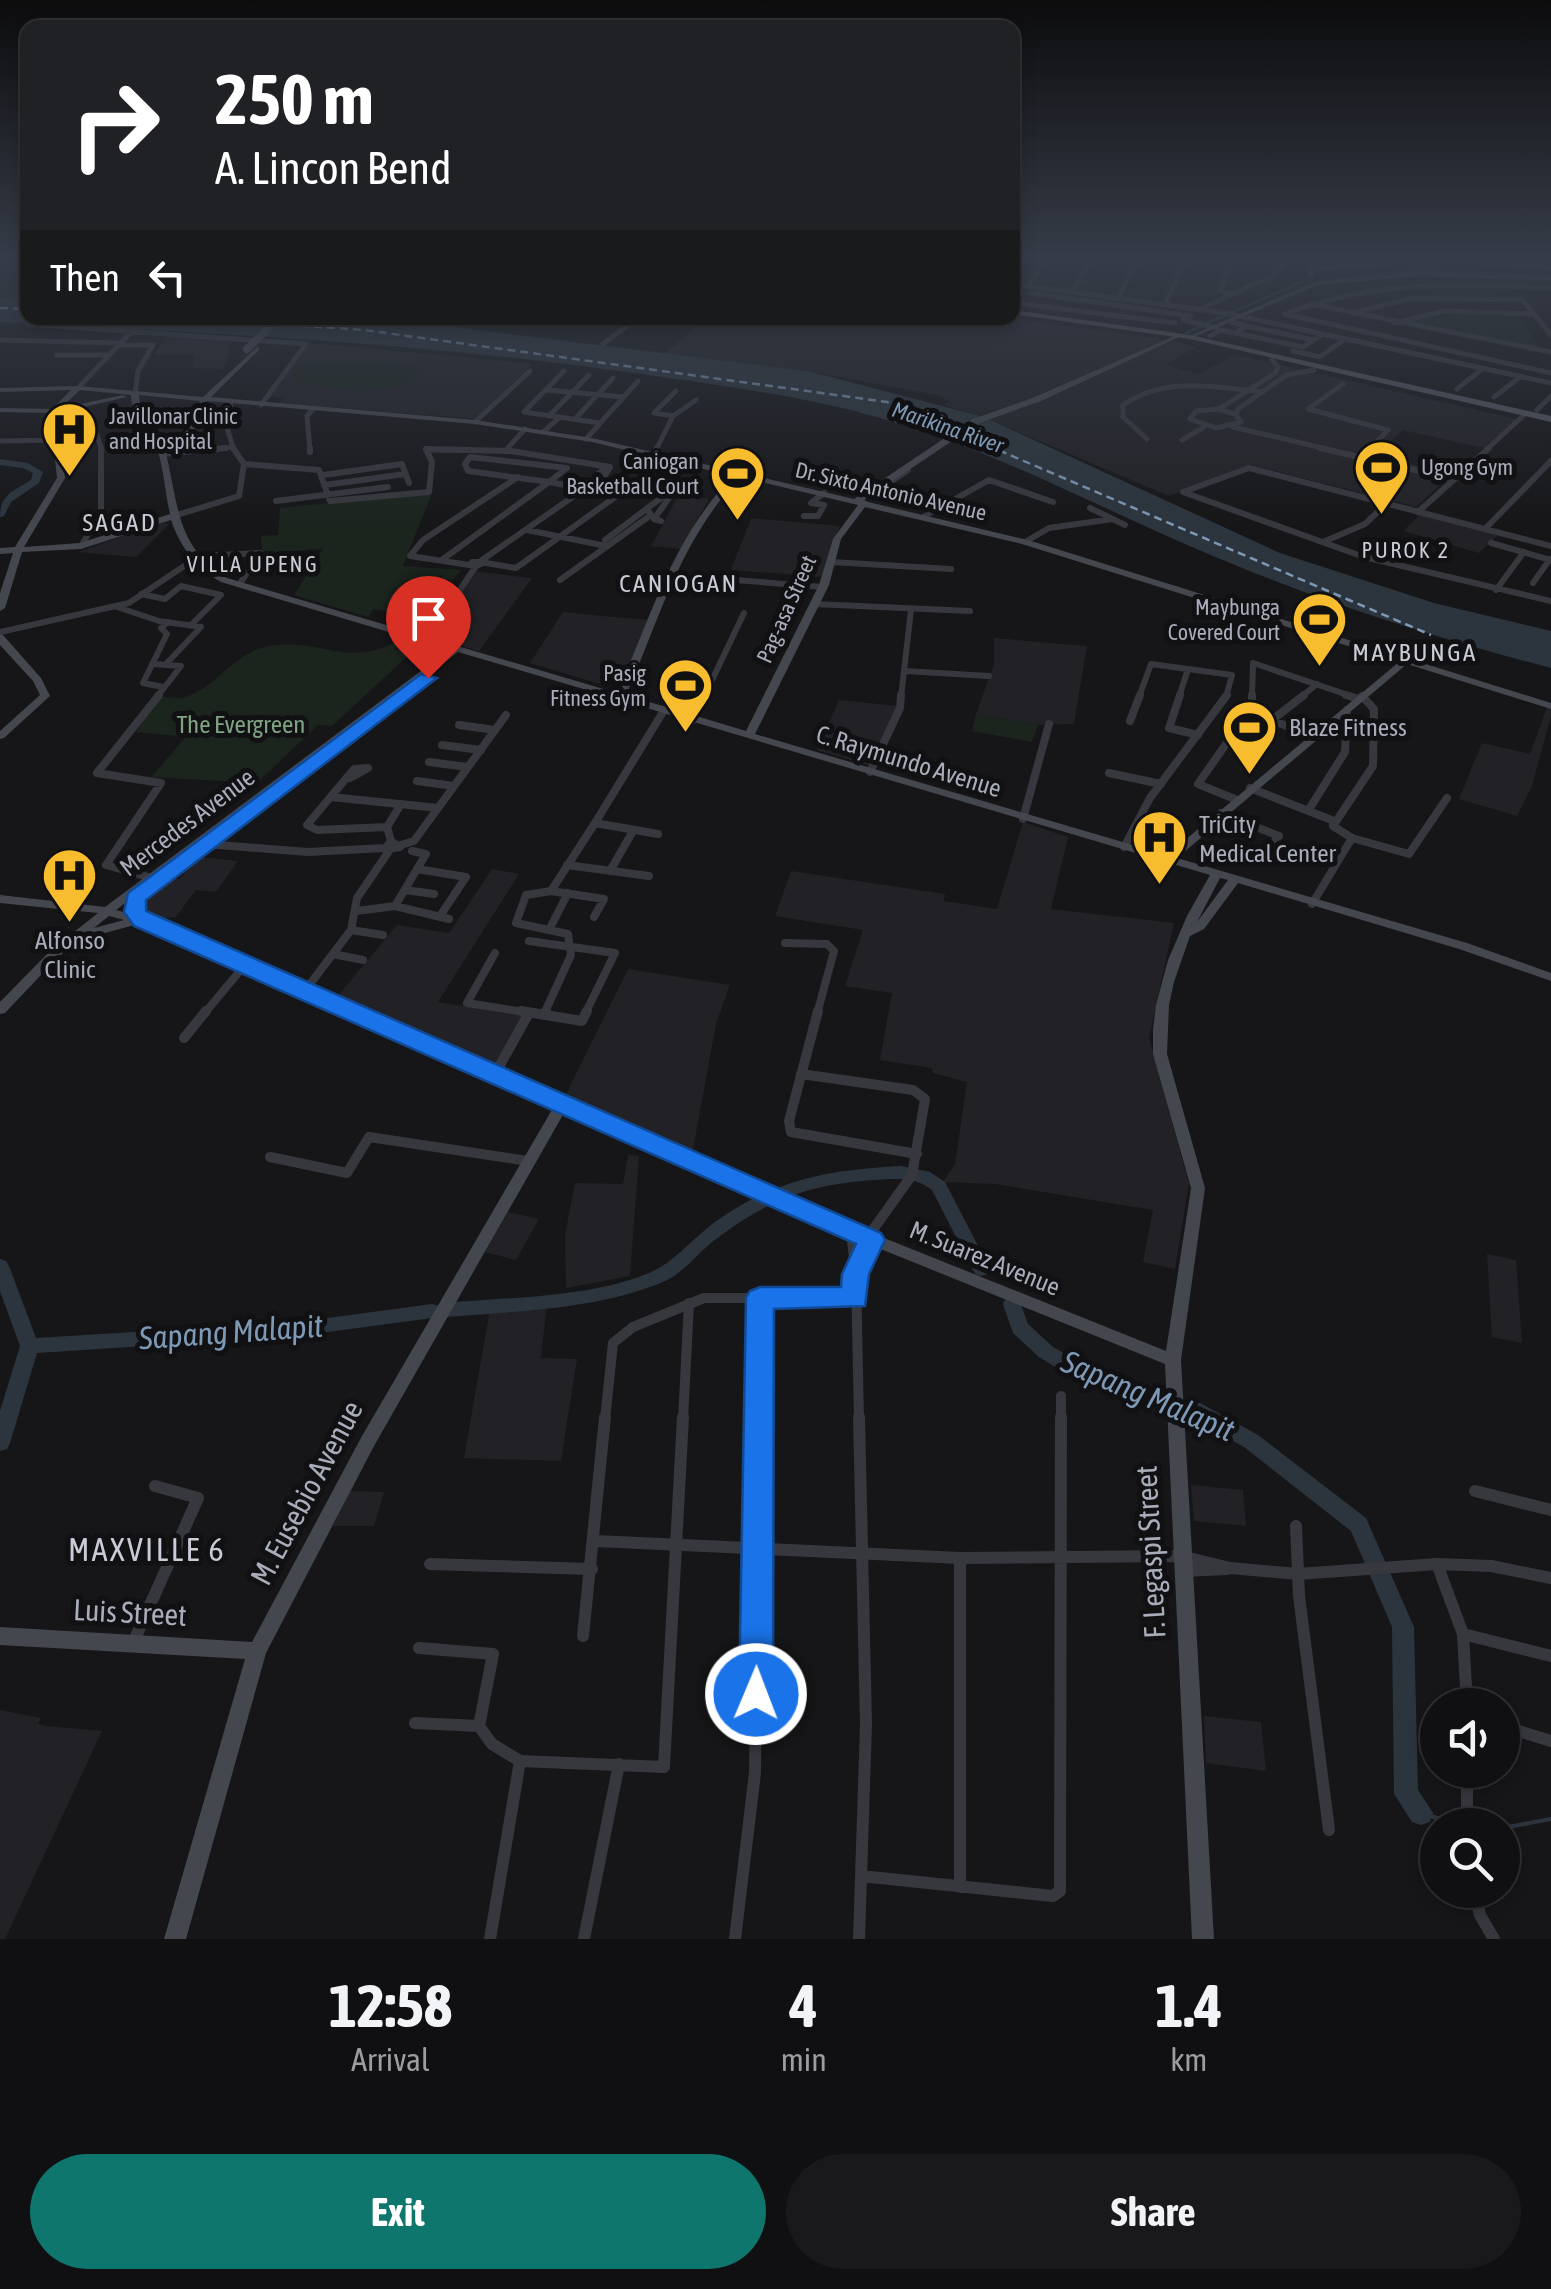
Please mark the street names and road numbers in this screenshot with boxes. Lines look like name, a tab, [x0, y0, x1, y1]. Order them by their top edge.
street label: Dr. Sixto Antonio Avenue	[793, 456, 989, 526]
street label: Pag-asa Street	[751, 551, 821, 667]
street label: C. Raymundo Avenue	[813, 720, 1005, 802]
street label: Mercedes Avenue	[114, 762, 260, 882]
street label: M. Suarez Avenue	[906, 1215, 1064, 1301]
street label: M. Eusebio Avenue	[243, 1395, 369, 1590]
street label: F. Legaspi Street	[1128, 1465, 1172, 1639]
street label: Luis Street	[72, 1592, 188, 1632]

